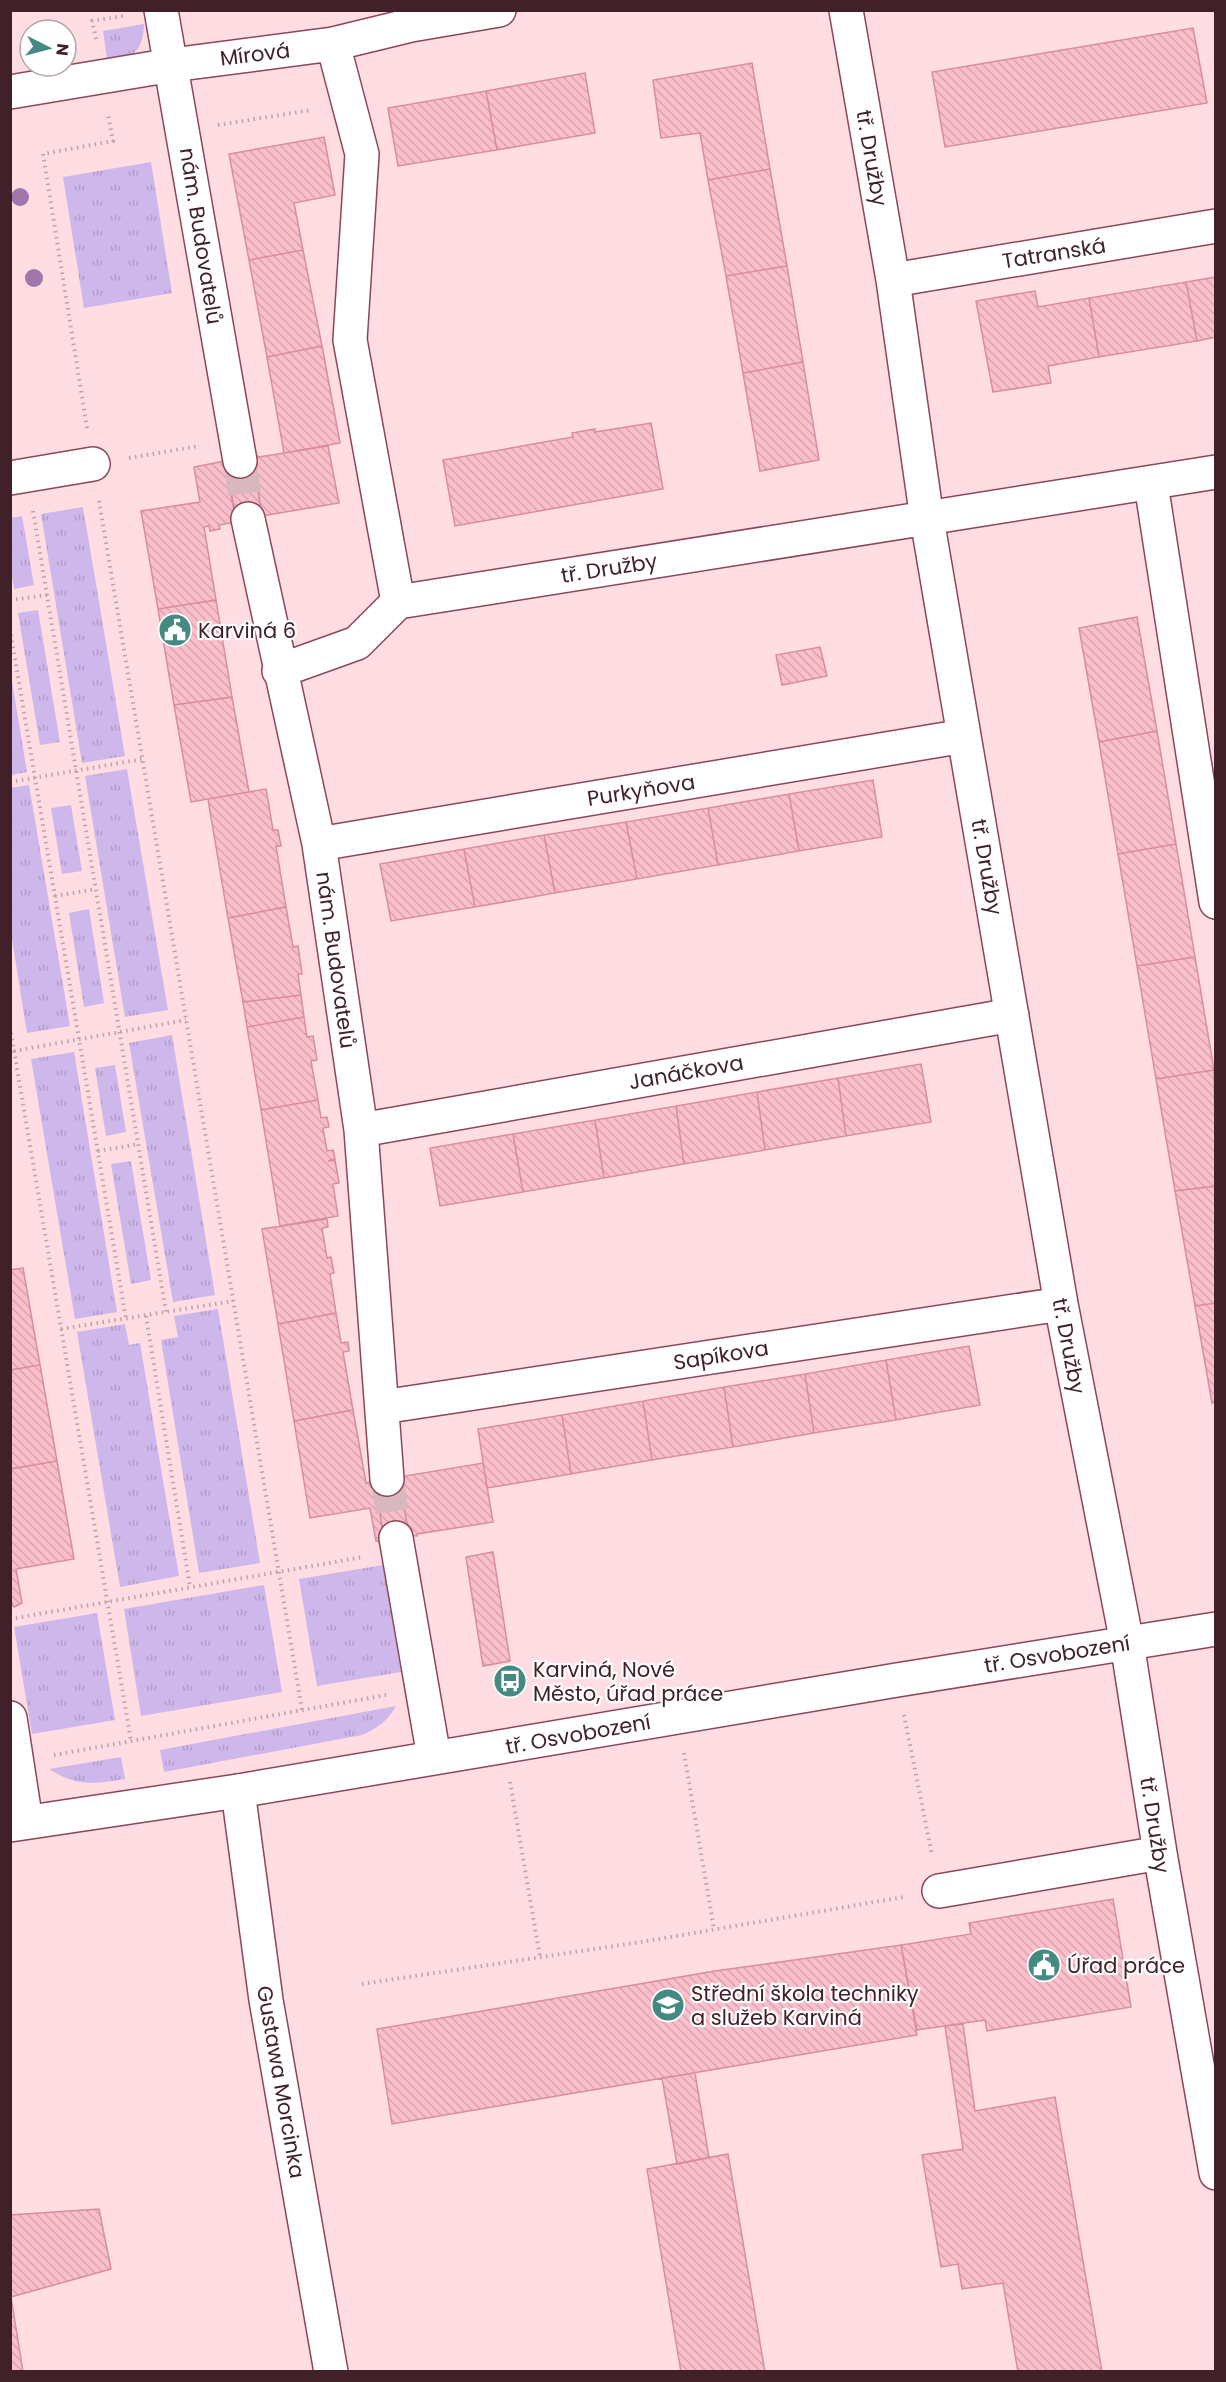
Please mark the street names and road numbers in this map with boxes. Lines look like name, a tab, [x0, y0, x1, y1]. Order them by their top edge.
street label: Mírová	[218, 35, 292, 73]
street label: tř. Družby	[849, 108, 895, 209]
street label: nám. Budovatelů	[173, 146, 229, 326]
street label: Tatranská	[1000, 230, 1108, 276]
street label: tř. Družby	[559, 546, 659, 590]
street label: Purkyňova	[585, 767, 697, 813]
street label: tř. Družby	[964, 817, 1010, 918]
street label: nám. Budovatelů	[309, 870, 363, 1050]
street label: Janáčkova	[626, 1048, 746, 1096]
street label: tř. Družby	[1045, 1296, 1093, 1397]
street label: Sapíkova	[671, 1333, 771, 1377]
street label: tř. Osvobození	[982, 1628, 1132, 1680]
street label: tř. Osvobození	[503, 1707, 653, 1761]
street label: tř. Družby	[1133, 1775, 1177, 1875]
street label: Gustawa Morcinka	[250, 1983, 312, 2181]

